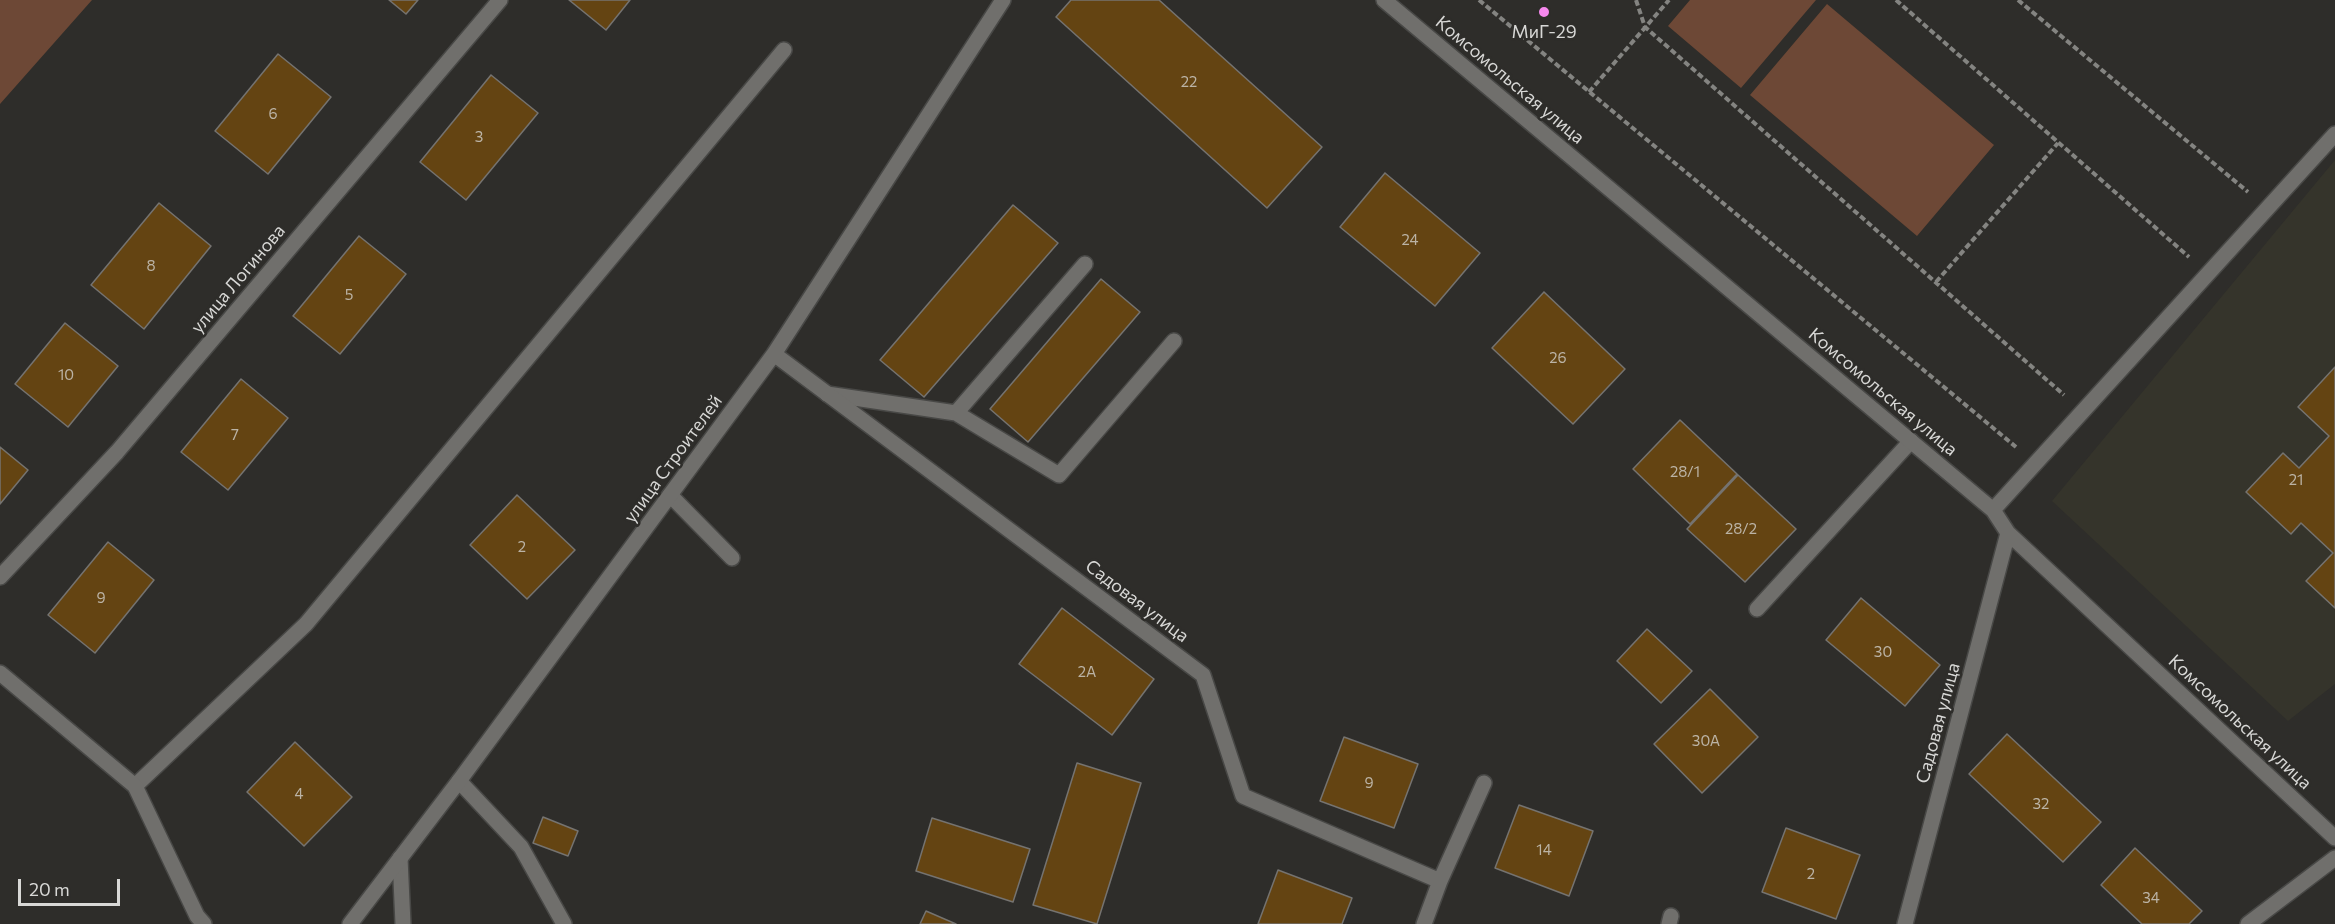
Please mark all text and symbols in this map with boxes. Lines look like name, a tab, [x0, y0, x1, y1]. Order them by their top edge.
marker: МиГ-29	[1537, 5, 1551, 19]
street label: Комсомольская улица	[1431, 11, 1589, 149]
place label: МиГ-29	[1511, 21, 1577, 43]
house number: 22	[1181, 73, 1197, 91]
house number: 6	[268, 105, 278, 123]
house number: 3	[475, 128, 483, 146]
street label: улица Логинова	[186, 220, 290, 338]
house number: 24	[1401, 231, 1419, 249]
house number: 8	[146, 257, 156, 275]
house number: 5	[345, 286, 353, 304]
street label: Комсомольская улица	[1804, 323, 1962, 461]
house number: 26	[1549, 349, 1567, 367]
house number: 10	[58, 366, 74, 384]
street label: улица Строителей	[619, 391, 727, 527]
house number: 7	[231, 426, 239, 444]
house number: 28/1	[1670, 463, 1700, 481]
house number: 21	[2289, 471, 2303, 489]
house number: 28/2	[1725, 520, 1757, 538]
house number: 2	[518, 538, 526, 556]
street label: Садовая улица	[1081, 555, 1193, 647]
house number: 9	[96, 589, 106, 607]
house number: 30	[1874, 643, 1892, 661]
street label: Комсомольская улица	[2164, 650, 2316, 794]
street label: Садовая улица	[1912, 660, 1964, 786]
house number: 2А	[1078, 663, 1096, 681]
house number: 30А	[1692, 732, 1720, 750]
house number: 9	[1364, 774, 1374, 792]
house number: 4	[295, 785, 303, 803]
house number: 32	[2033, 795, 2049, 813]
house number: 14	[1536, 841, 1552, 859]
house number: 2	[1807, 865, 1815, 883]
scale bar	[21, 867, 123, 905]
text: 20 m	[29, 878, 70, 900]
house number: 34	[2142, 889, 2160, 907]

